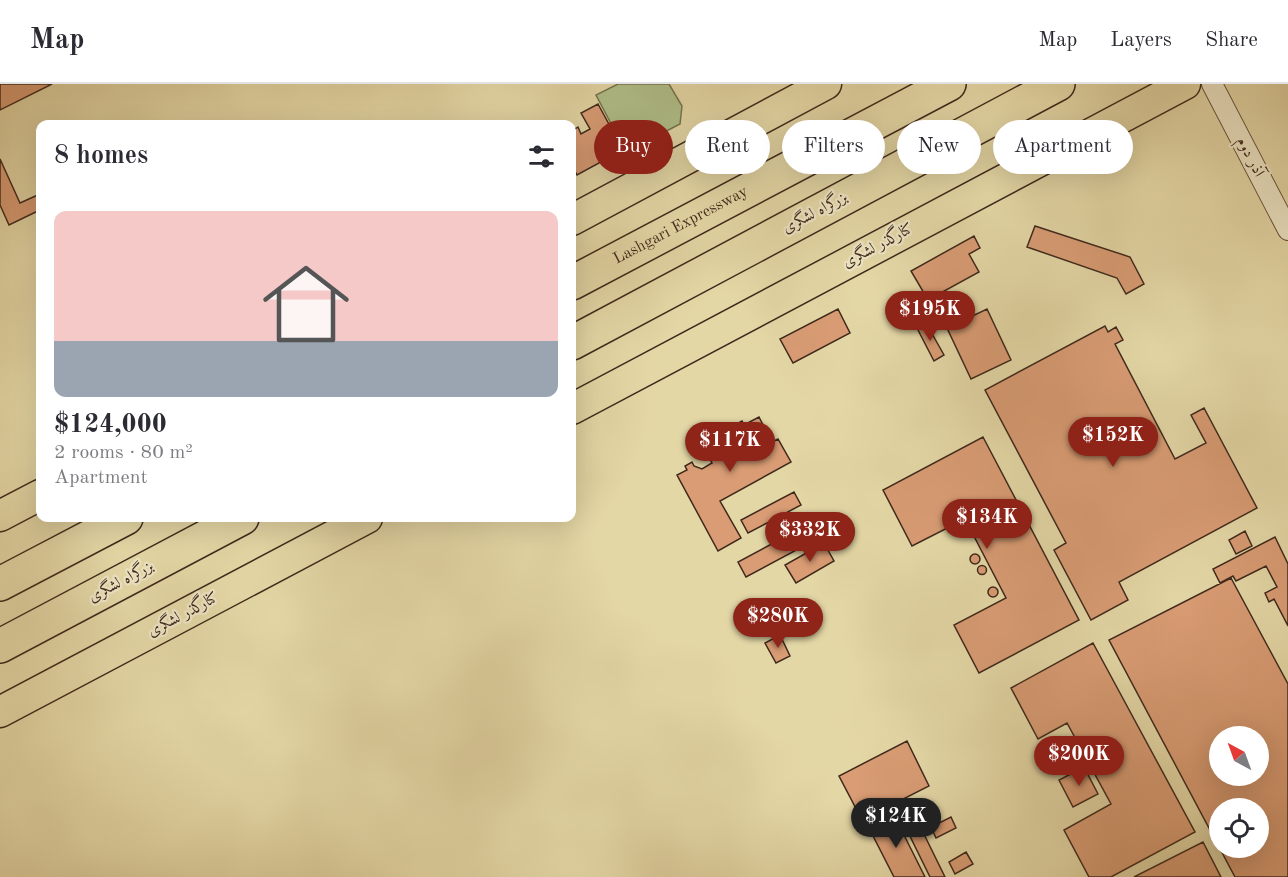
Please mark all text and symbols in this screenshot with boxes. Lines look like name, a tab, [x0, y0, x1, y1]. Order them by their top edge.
text: Map	[30, 27, 84, 55]
text: Map	[1038, 30, 1077, 51]
text: Layers	[1110, 30, 1172, 51]
text: Share	[1205, 30, 1258, 51]
chip: Buy	[594, 120, 673, 174]
chip: Rent	[685, 120, 770, 174]
chip: Filters	[782, 120, 885, 174]
chip: New	[897, 120, 981, 174]
chip: Apartment	[993, 120, 1133, 174]
street label: آذر دوم	[1229, 133, 1270, 183]
icon: filters	[525, 140, 558, 173]
text: 8 homes	[54, 143, 148, 169]
street label: Lashgari Expressway	[611, 183, 751, 268]
street label: بزرگراه لشگری	[778, 186, 851, 238]
street label: کنارگذر لشگری	[838, 216, 916, 272]
icon: home	[252, 250, 360, 358]
pin: $195K	[888, 291, 972, 342]
text: $195K	[899, 300, 961, 320]
text: $124,000	[54, 412, 167, 438]
pin: $152K	[1071, 417, 1155, 468]
pin: $117K	[688, 422, 772, 473]
text: $152K	[1082, 426, 1144, 446]
text: $117K	[699, 431, 761, 451]
text: 2 rooms · 80 m²	[54, 443, 193, 463]
text: Apartment	[54, 468, 148, 488]
pin: $134K	[945, 499, 1029, 550]
text: $134K	[956, 508, 1018, 528]
pin: $332K	[768, 512, 852, 563]
text: $332K	[779, 521, 841, 541]
street label: بزرگراه لشگری	[84, 555, 157, 607]
street label: کنارگذر لشگری	[143, 585, 221, 641]
pin: $280K	[736, 598, 820, 649]
text: $280K	[747, 607, 809, 627]
north arrow	[1209, 726, 1269, 786]
map controls	[1209, 726, 1269, 858]
pin: $200K	[1037, 736, 1121, 787]
text: $200K	[1048, 745, 1110, 765]
pin: $124K	[854, 798, 938, 849]
button: locate	[1209, 798, 1269, 858]
text: $124K	[865, 807, 927, 827]

